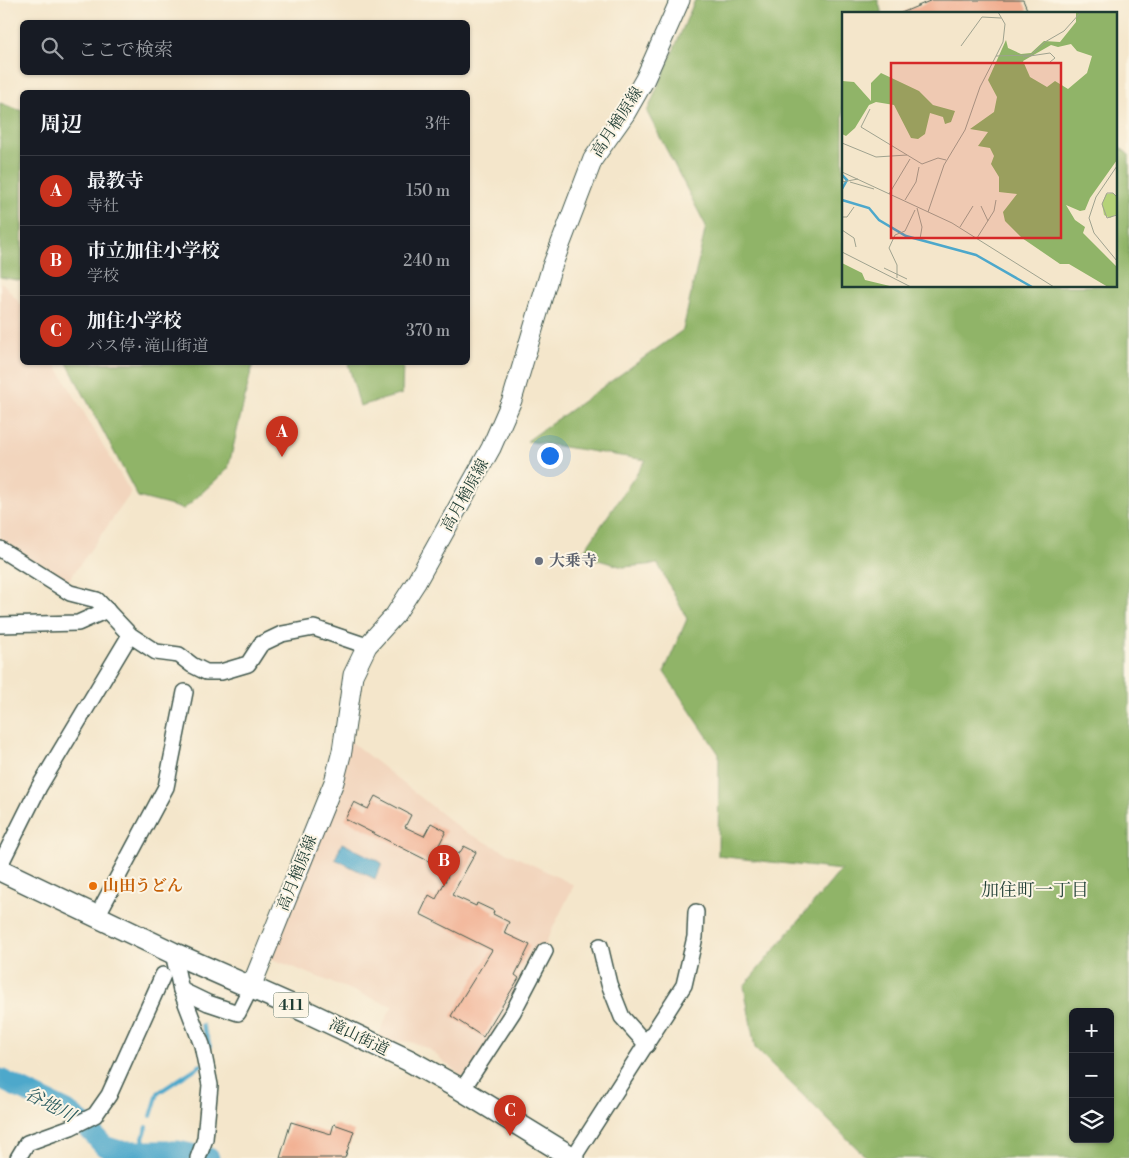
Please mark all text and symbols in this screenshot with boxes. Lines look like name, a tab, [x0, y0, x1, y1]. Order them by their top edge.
inset map	[842, 12, 1116, 288]
search box	[20, 20, 470, 75]
icon: search	[38, 34, 66, 62]
text: ここで検索	[78, 38, 173, 62]
street label: 高月楢原線	[587, 83, 647, 161]
text: 周辺	[40, 112, 82, 138]
text: 3件	[425, 114, 450, 134]
text: 最教寺	[87, 169, 144, 193]
text: A	[50, 181, 62, 201]
text: 150 m	[406, 181, 450, 201]
text: 寺社	[87, 196, 119, 216]
text: 市立加住小学校	[87, 239, 220, 263]
text: B	[50, 251, 62, 271]
text: 240 m	[403, 251, 450, 271]
text: 学校	[87, 266, 119, 286]
text: 加住小学校	[87, 309, 182, 333]
text: C	[50, 321, 62, 341]
text: 370 m	[406, 321, 450, 341]
text: バス停 · 滝山街道	[87, 336, 208, 356]
pin: A	[266, 416, 298, 457]
your location	[537, 443, 563, 469]
street label: 高月楢原線	[437, 455, 493, 535]
place label: 大乗寺	[549, 551, 597, 571]
marker: 大乗寺	[533, 555, 545, 567]
street label: 高月楢原線	[273, 832, 321, 914]
pin: B	[428, 845, 460, 886]
place label: 山田うどん	[103, 876, 183, 896]
district label: 加住町一丁目	[981, 879, 1089, 902]
marker: 山田うどん	[87, 880, 99, 892]
road number: 411	[274, 992, 308, 1018]
map controls	[1069, 1008, 1114, 1143]
button: +	[1069, 1008, 1114, 1053]
street label: 滝山街道	[326, 1014, 392, 1060]
button: −	[1069, 1053, 1114, 1098]
water label: 谷地川	[21, 1082, 81, 1129]
pin: C	[494, 1095, 526, 1136]
button: layers	[1069, 1098, 1114, 1143]

